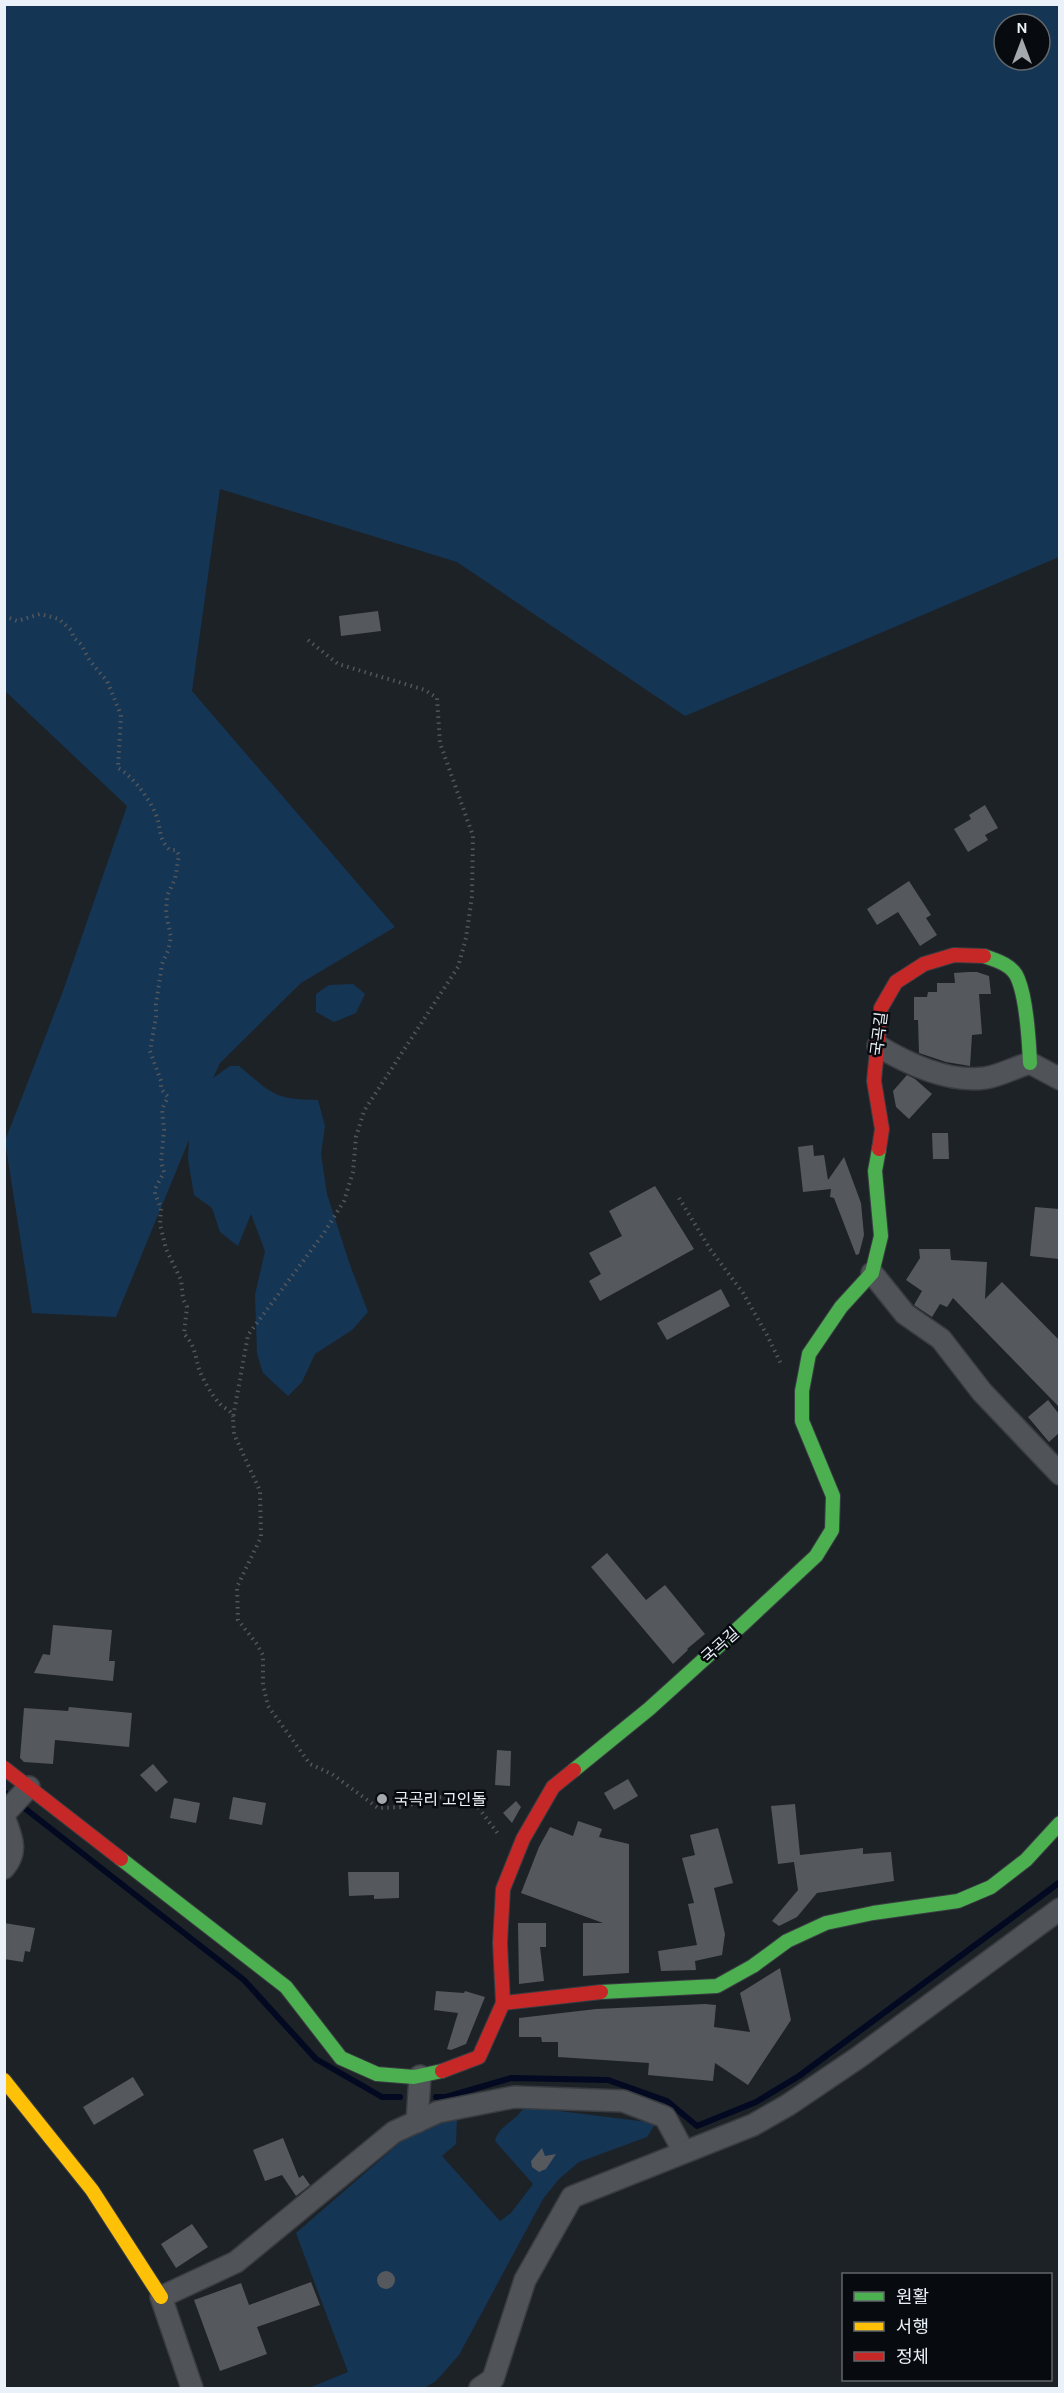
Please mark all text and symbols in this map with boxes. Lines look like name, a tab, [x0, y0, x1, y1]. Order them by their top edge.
north arrow	[992, 12, 1052, 72]
text: N	[1016, 18, 1028, 37]
street label: 국곡길	[867, 1011, 891, 1057]
street label: 국곡길	[697, 1623, 743, 1667]
place label: 국곡리 고인돌	[394, 1790, 486, 1809]
marker: 국곡리 고인돌	[375, 1792, 389, 1806]
legend	[842, 2273, 1052, 2381]
text: 원활	[896, 2286, 929, 2308]
text: 서행	[896, 2316, 929, 2338]
text: 정체	[896, 2346, 929, 2368]

